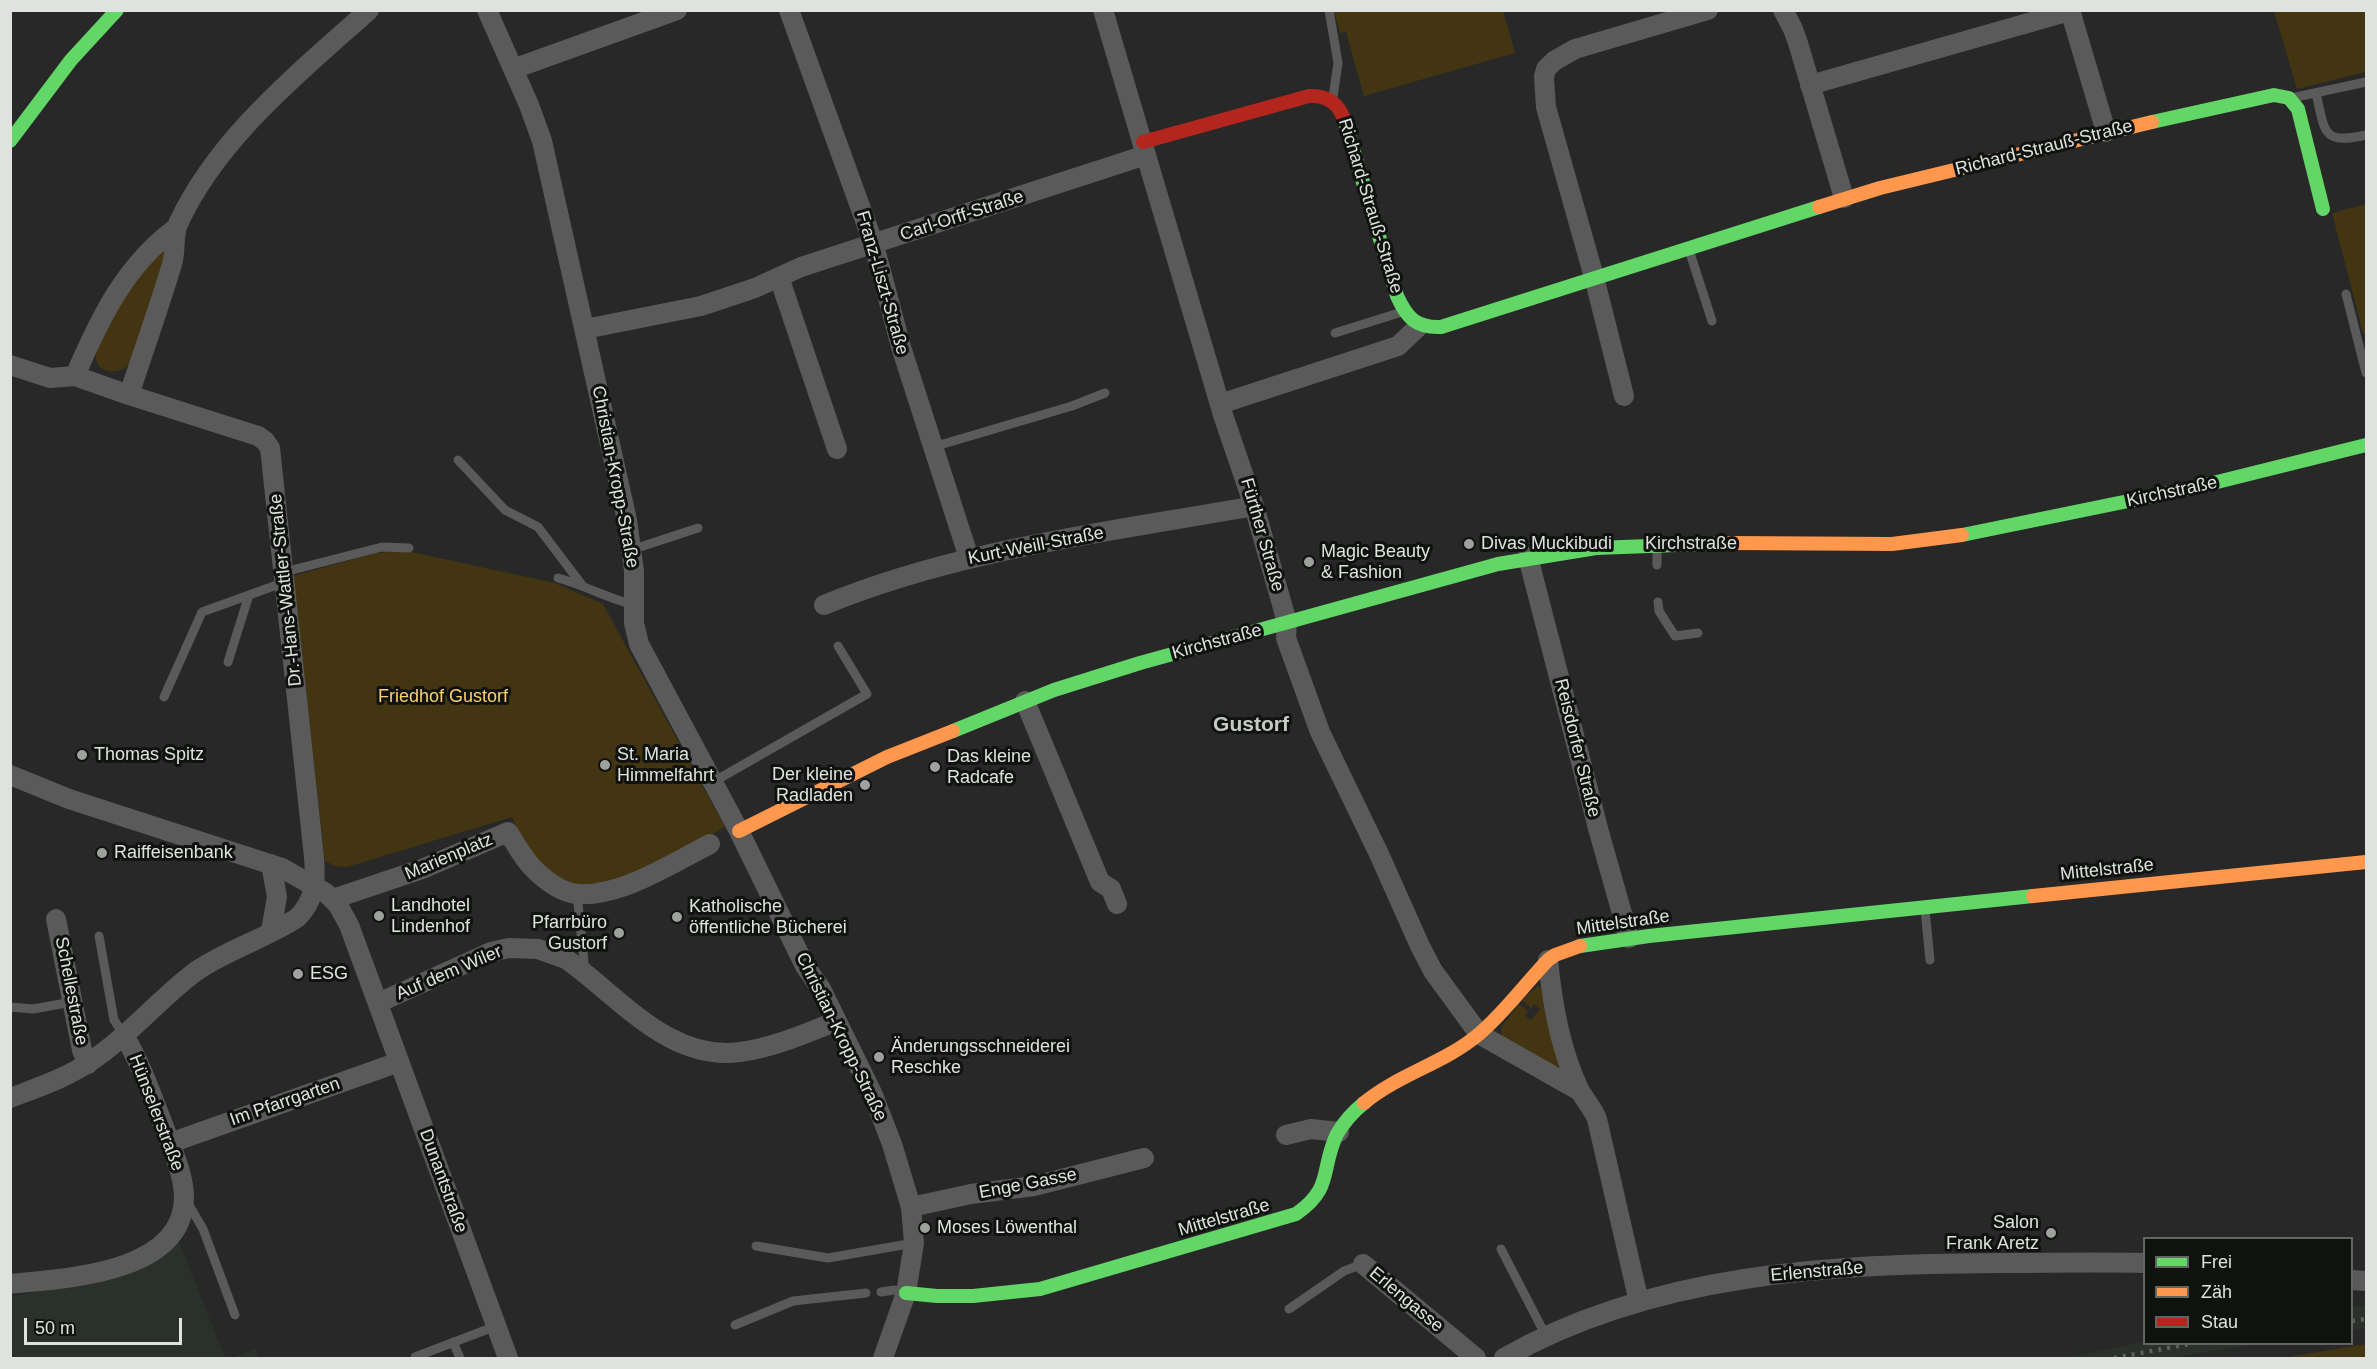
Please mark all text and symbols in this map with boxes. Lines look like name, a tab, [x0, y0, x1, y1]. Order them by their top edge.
street label: Richard-Strauß-Straße	[1333, 116, 1407, 296]
street label: Richard-Strauß-Straße	[1953, 116, 2135, 180]
street label: Carl-Orff-Straße	[897, 186, 1027, 246]
street label: Franz-Liszt-Straße	[851, 208, 913, 358]
street label: Christian-Kropp-Straße	[587, 384, 643, 570]
street label: Kirchstraße	[2125, 472, 2219, 512]
street label: Fürther Straße	[1235, 476, 1289, 594]
street label: Dr.-Hans-Wattler-Straße	[265, 493, 307, 687]
street label: Kurt-Weill-Straße	[966, 522, 1106, 570]
place label: Divas Muckibudi	[1481, 533, 1612, 555]
street label: Kirchstraße	[1645, 533, 1737, 555]
marker: Divas Muckibudi	[1462, 537, 1476, 551]
place label: Magic Beauty & Fashion	[1321, 541, 1430, 584]
marker: Magic Beauty & Fashion	[1302, 555, 1316, 569]
street label: Kirchstraße	[1170, 620, 1264, 664]
street label: Reisdorfer Straße	[1549, 676, 1605, 820]
park label: Friedhof Gustorf	[378, 686, 508, 708]
district label: Gustorf	[1213, 712, 1289, 738]
place label: Thomas Spitz	[94, 744, 204, 766]
place label: St. Maria Himmelfahrt	[617, 744, 714, 786]
place label: Das kleine Radcafe	[947, 746, 1031, 789]
marker: Thomas Spitz	[75, 748, 89, 762]
marker: St. Maria Himmelfahrt	[598, 758, 612, 772]
marker: Das kleine Radcafe	[928, 760, 942, 774]
place label: Der kleine Radladen	[772, 764, 853, 806]
marker: Der kleine Radladen	[858, 778, 872, 792]
street label: Marienplatz	[402, 829, 496, 885]
place label: Raiffeisenbank	[114, 842, 233, 864]
marker: Raiffeisenbank	[95, 846, 109, 860]
street label: Mittelstraße	[2059, 854, 2155, 886]
place label: Landhotel Lindenhof	[391, 895, 470, 938]
place label: Katholische öffentliche Bücherei	[689, 896, 847, 938]
street label: Mittelstraße	[1575, 906, 1671, 940]
marker: Landhotel Lindenhof	[372, 909, 386, 923]
marker: Katholische öffentliche Bücherei	[670, 910, 684, 924]
place label: Pfarrbüro Gustorf	[532, 912, 607, 954]
marker: Pfarrbüro Gustorf	[612, 926, 626, 940]
street label: Schellestraße	[50, 935, 92, 1047]
street label: Auf dem Wiler	[393, 941, 505, 1005]
street label: Christian-Kropp-Straße	[791, 949, 891, 1125]
place label: ESG	[310, 963, 348, 985]
marker: ESG	[291, 967, 305, 981]
place label: Änderungsschneiderei Reschke	[891, 1036, 1070, 1078]
marker: Änderungsschneiderei Reschke	[872, 1050, 886, 1064]
street label: Hünselerstraße	[124, 1052, 188, 1174]
street label: Im Pfarrgarten	[227, 1073, 343, 1131]
street label: Dunantstraße	[414, 1126, 472, 1236]
street label: Enge Gasse	[977, 1164, 1079, 1204]
street label: Mittelstraße	[1176, 1195, 1272, 1241]
place label: Salon Frank Aretz	[1946, 1212, 2039, 1254]
place label: Moses Löwenthal	[937, 1217, 1077, 1239]
marker: Moses Löwenthal	[918, 1221, 932, 1235]
marker: Salon Frank Aretz	[2044, 1226, 2058, 1240]
legend	[2143, 1237, 2353, 1345]
text: Frei	[2201, 1252, 2232, 1272]
street label: Erlenstraße	[1770, 1257, 1864, 1287]
street label: Erlengasse	[1365, 1263, 1447, 1337]
text: Zäh	[2201, 1282, 2232, 1302]
scale bar	[27, 1306, 184, 1344]
text: Stau	[2201, 1312, 2238, 1332]
text: 50 m	[35, 1318, 75, 1338]

